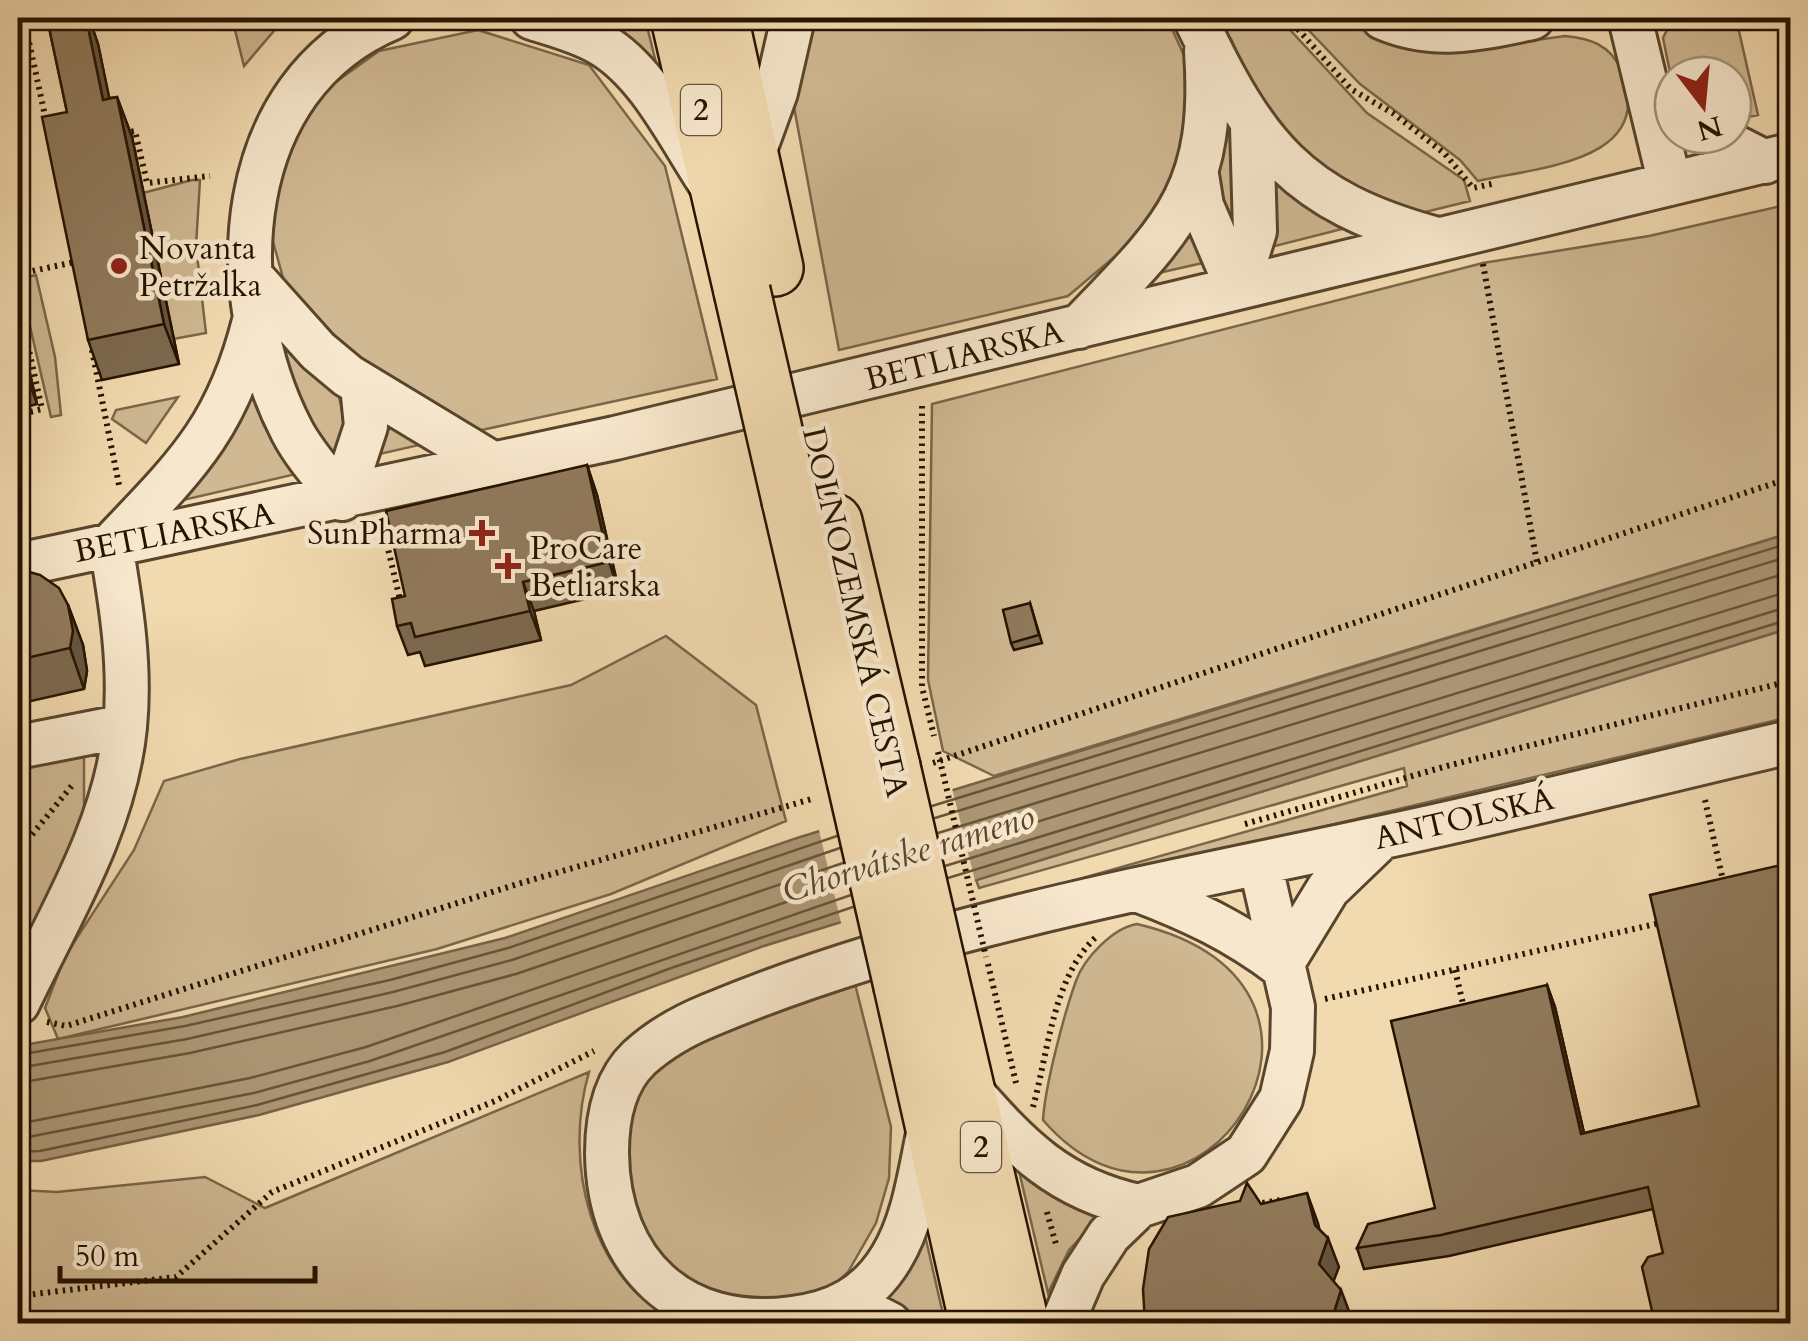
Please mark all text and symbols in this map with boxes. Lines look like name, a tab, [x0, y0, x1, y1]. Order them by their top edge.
north arrow	[1653, 55, 1753, 155]
road number: 2	[681, 85, 721, 135]
text: N	[1693, 106, 1727, 150]
place label: Novanta Petržalka	[139, 227, 262, 308]
marker: Novanta Petržalka	[108, 255, 130, 277]
street label: BETLIARSKA	[861, 310, 1068, 402]
street label: DOLNOZEMSKÁ CESTA	[791, 423, 919, 802]
street label: BETLIARSKA	[70, 492, 278, 574]
place label: SunPharma	[307, 512, 462, 556]
marker: SunPharma	[471, 522, 493, 544]
place label: ProCare Betliarska	[530, 527, 661, 608]
marker: ProCare Betliarska	[495, 553, 521, 579]
street label: ANTOLSKÁ	[1370, 777, 1559, 861]
water label: Chorvátske rameno	[776, 793, 1040, 915]
road number: 2	[961, 1122, 1001, 1172]
scale bar	[60, 1221, 315, 1283]
text: 50 m	[75, 1236, 140, 1277]

